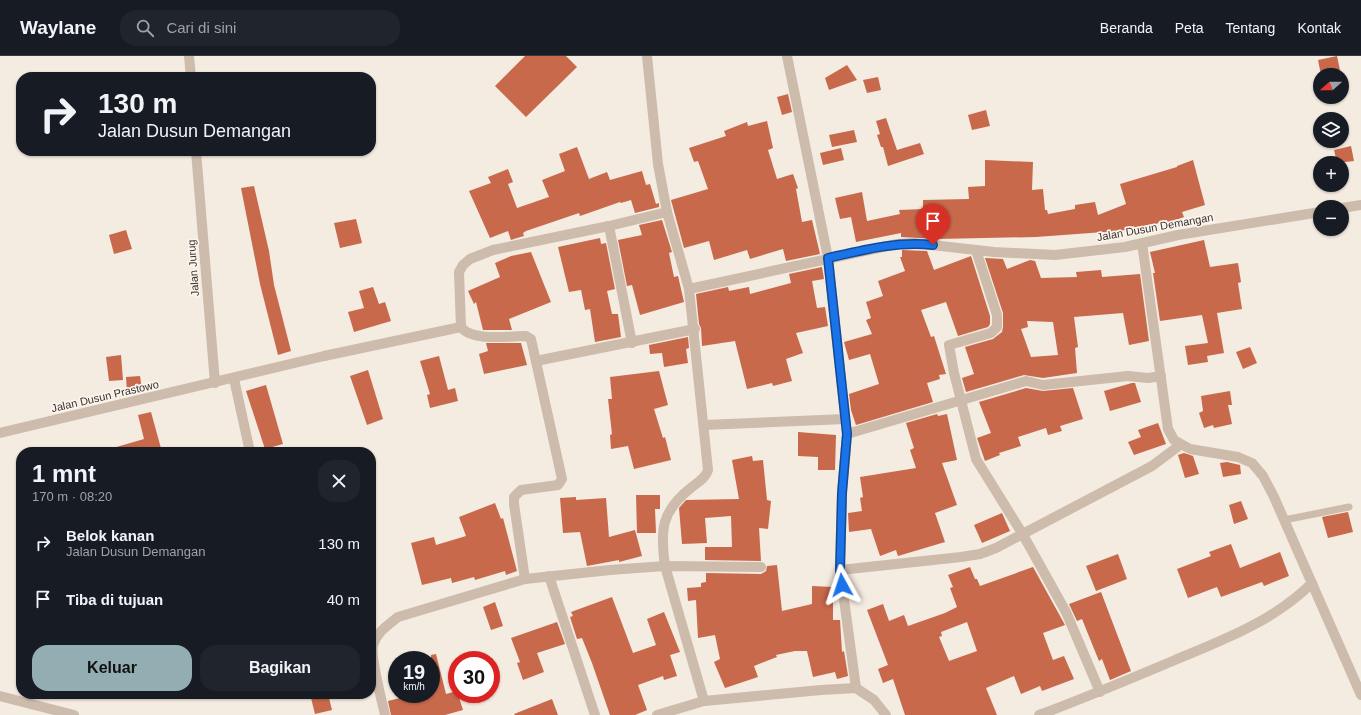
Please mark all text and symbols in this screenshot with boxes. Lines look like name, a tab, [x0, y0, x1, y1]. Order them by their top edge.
search box	[120, 10, 400, 46]
text: Waylane	[20, 17, 96, 38]
icon: search	[134, 17, 156, 39]
text: Cari di sini	[166, 19, 236, 36]
text: Beranda	[1100, 20, 1153, 36]
text: Peta	[1175, 20, 1204, 36]
text: Tentang	[1226, 20, 1275, 36]
text: Kontak	[1297, 20, 1341, 36]
north arrow	[1313, 68, 1349, 104]
map controls	[1313, 68, 1349, 236]
icon: right	[32, 88, 84, 140]
text: 130 m	[98, 88, 177, 119]
button: layers	[1313, 112, 1349, 148]
text: Jalan Dusun Demangan	[98, 121, 291, 141]
button: +	[1313, 156, 1349, 192]
button: −	[1313, 200, 1349, 236]
pin	[916, 204, 950, 245]
icon: arrive	[922, 210, 944, 232]
street label: Jalan Dusun Demangan	[1096, 211, 1214, 243]
street label: Jalan Jurug	[185, 239, 201, 297]
street label: Jalan Dusun Prastowo	[50, 378, 160, 414]
text: 1 mnt	[32, 460, 96, 487]
button: close	[318, 460, 360, 502]
text: 170 m · 08:20	[32, 489, 112, 504]
text: Belok kanan	[66, 527, 154, 544]
icon: right	[32, 532, 54, 554]
text: 130 m	[318, 535, 360, 552]
text: Jalan Dusun Demangan	[66, 544, 205, 559]
position arrow	[821, 564, 863, 606]
icon: arrive	[32, 588, 54, 610]
text: Tiba di tujuan	[66, 591, 163, 608]
text: 40 m	[327, 591, 360, 608]
button: Keluar	[32, 645, 192, 691]
button: Bagikan	[200, 645, 360, 691]
speed limit sign: 30	[448, 651, 500, 703]
text: 19	[403, 661, 425, 683]
text: km/h	[403, 681, 425, 692]

